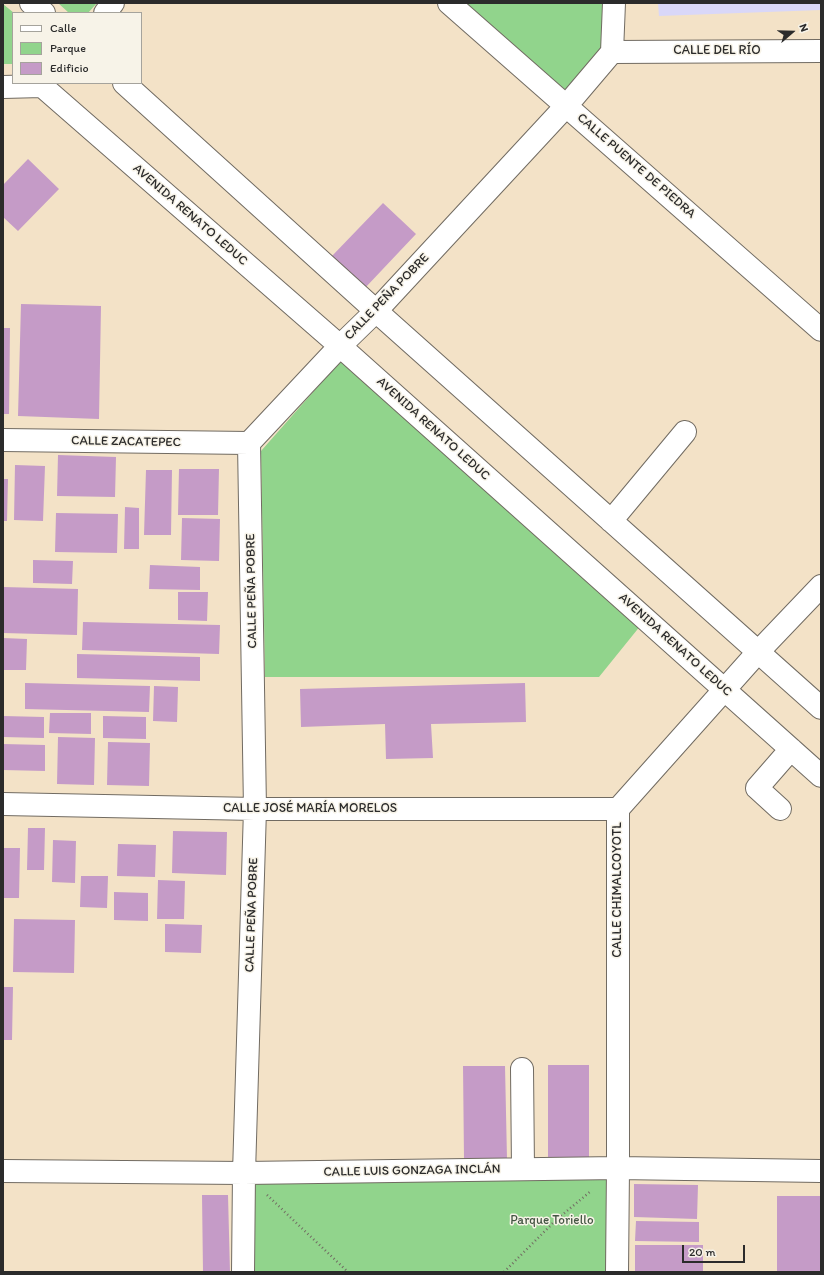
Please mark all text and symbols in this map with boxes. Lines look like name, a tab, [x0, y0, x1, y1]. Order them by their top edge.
legend	[12, 12, 142, 84]
north arrow	[772, 12, 812, 52]
text: Calle	[50, 21, 76, 35]
text: N	[796, 22, 811, 33]
text: Parque	[50, 41, 86, 55]
street label: CALLE DEL RÍO	[673, 43, 761, 59]
text: Edificio	[50, 61, 89, 75]
street label: CALLE PUENTE DE PIEDRA	[573, 110, 699, 222]
street label: AVENIDA RENATO LEDUC	[129, 161, 251, 269]
street label: CALLE PEÑA POBRE	[341, 250, 433, 344]
street label: AVENIDA RENATO LEDUC	[373, 374, 493, 484]
street label: CALLE ZACATEPEC	[71, 433, 181, 451]
street label: CALLE PEÑA POBRE	[243, 533, 261, 649]
street label: AVENIDA RENATO LEDUC	[615, 590, 735, 700]
street label: CALLE JOSÉ MARÍA MORELOS	[223, 801, 397, 817]
street label: CALLE CHIMALCOYOTL	[610, 822, 626, 958]
street label: CALLE PEÑA POBRE	[242, 857, 262, 973]
street label: CALLE LUIS GONZAGA INCLÁN	[323, 1162, 501, 1180]
park label: Parque Toriello	[510, 1213, 594, 1229]
scale bar	[684, 1237, 747, 1263]
text: 20 m	[689, 1245, 716, 1259]

